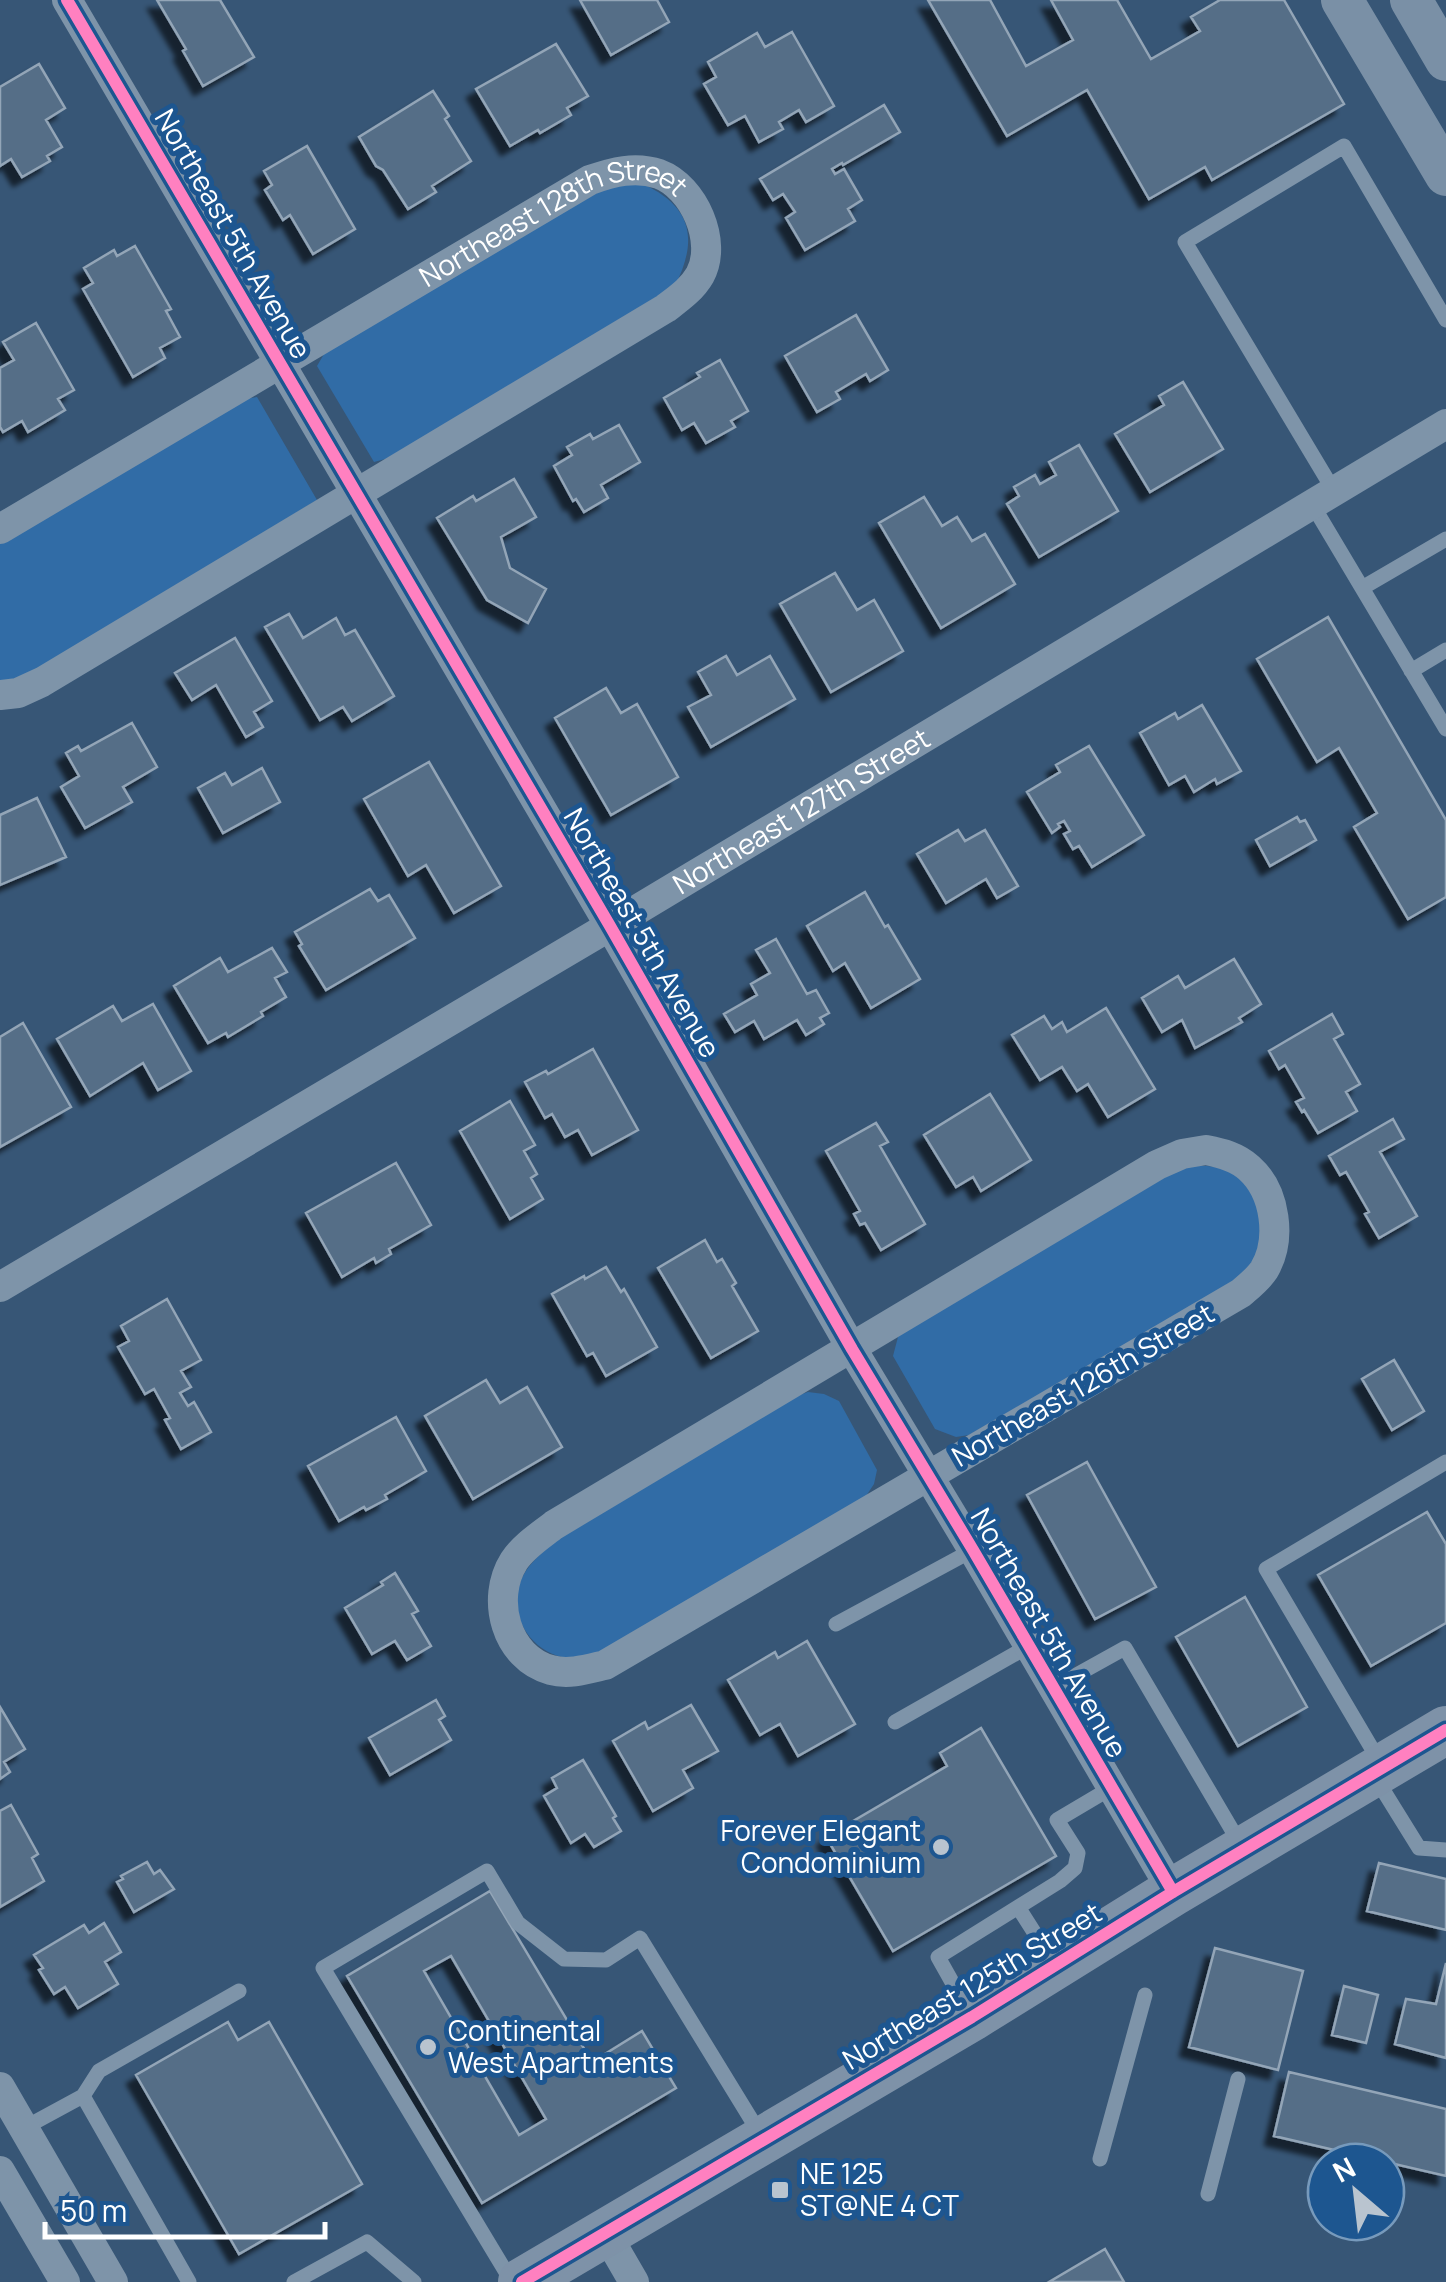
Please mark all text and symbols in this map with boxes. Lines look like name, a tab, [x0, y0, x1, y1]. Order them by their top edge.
street label: Northeast 5th Avenue	[147, 102, 321, 365]
street label: Northeast 128th Street	[412, 150, 697, 295]
street label: Northeast 127th Street	[665, 718, 936, 902]
street label: Northeast 5th Avenue	[556, 801, 730, 1064]
street label: Northeast 126th Street	[944, 1293, 1221, 1475]
street label: Northeast 5th Avenue	[963, 1501, 1137, 1764]
place label: Forever Elegant Condominium	[721, 1811, 921, 1881]
marker: Forever Elegant Condominium	[930, 1836, 952, 1858]
street label: Northeast 125th Street	[835, 1893, 1108, 2078]
place label: Continental West Apartments	[448, 2011, 674, 2081]
marker: Continental West Apartments	[417, 2036, 439, 2058]
north arrow	[1306, 2142, 1406, 2242]
text: N	[1326, 2148, 1362, 2191]
place label: NE 125 ST@NE 4 CT	[800, 2154, 959, 2224]
scale bar	[45, 2177, 325, 2239]
marker: NE 125 ST@NE 4 CT	[769, 2179, 791, 2201]
text: 50 m	[60, 2190, 127, 2231]

